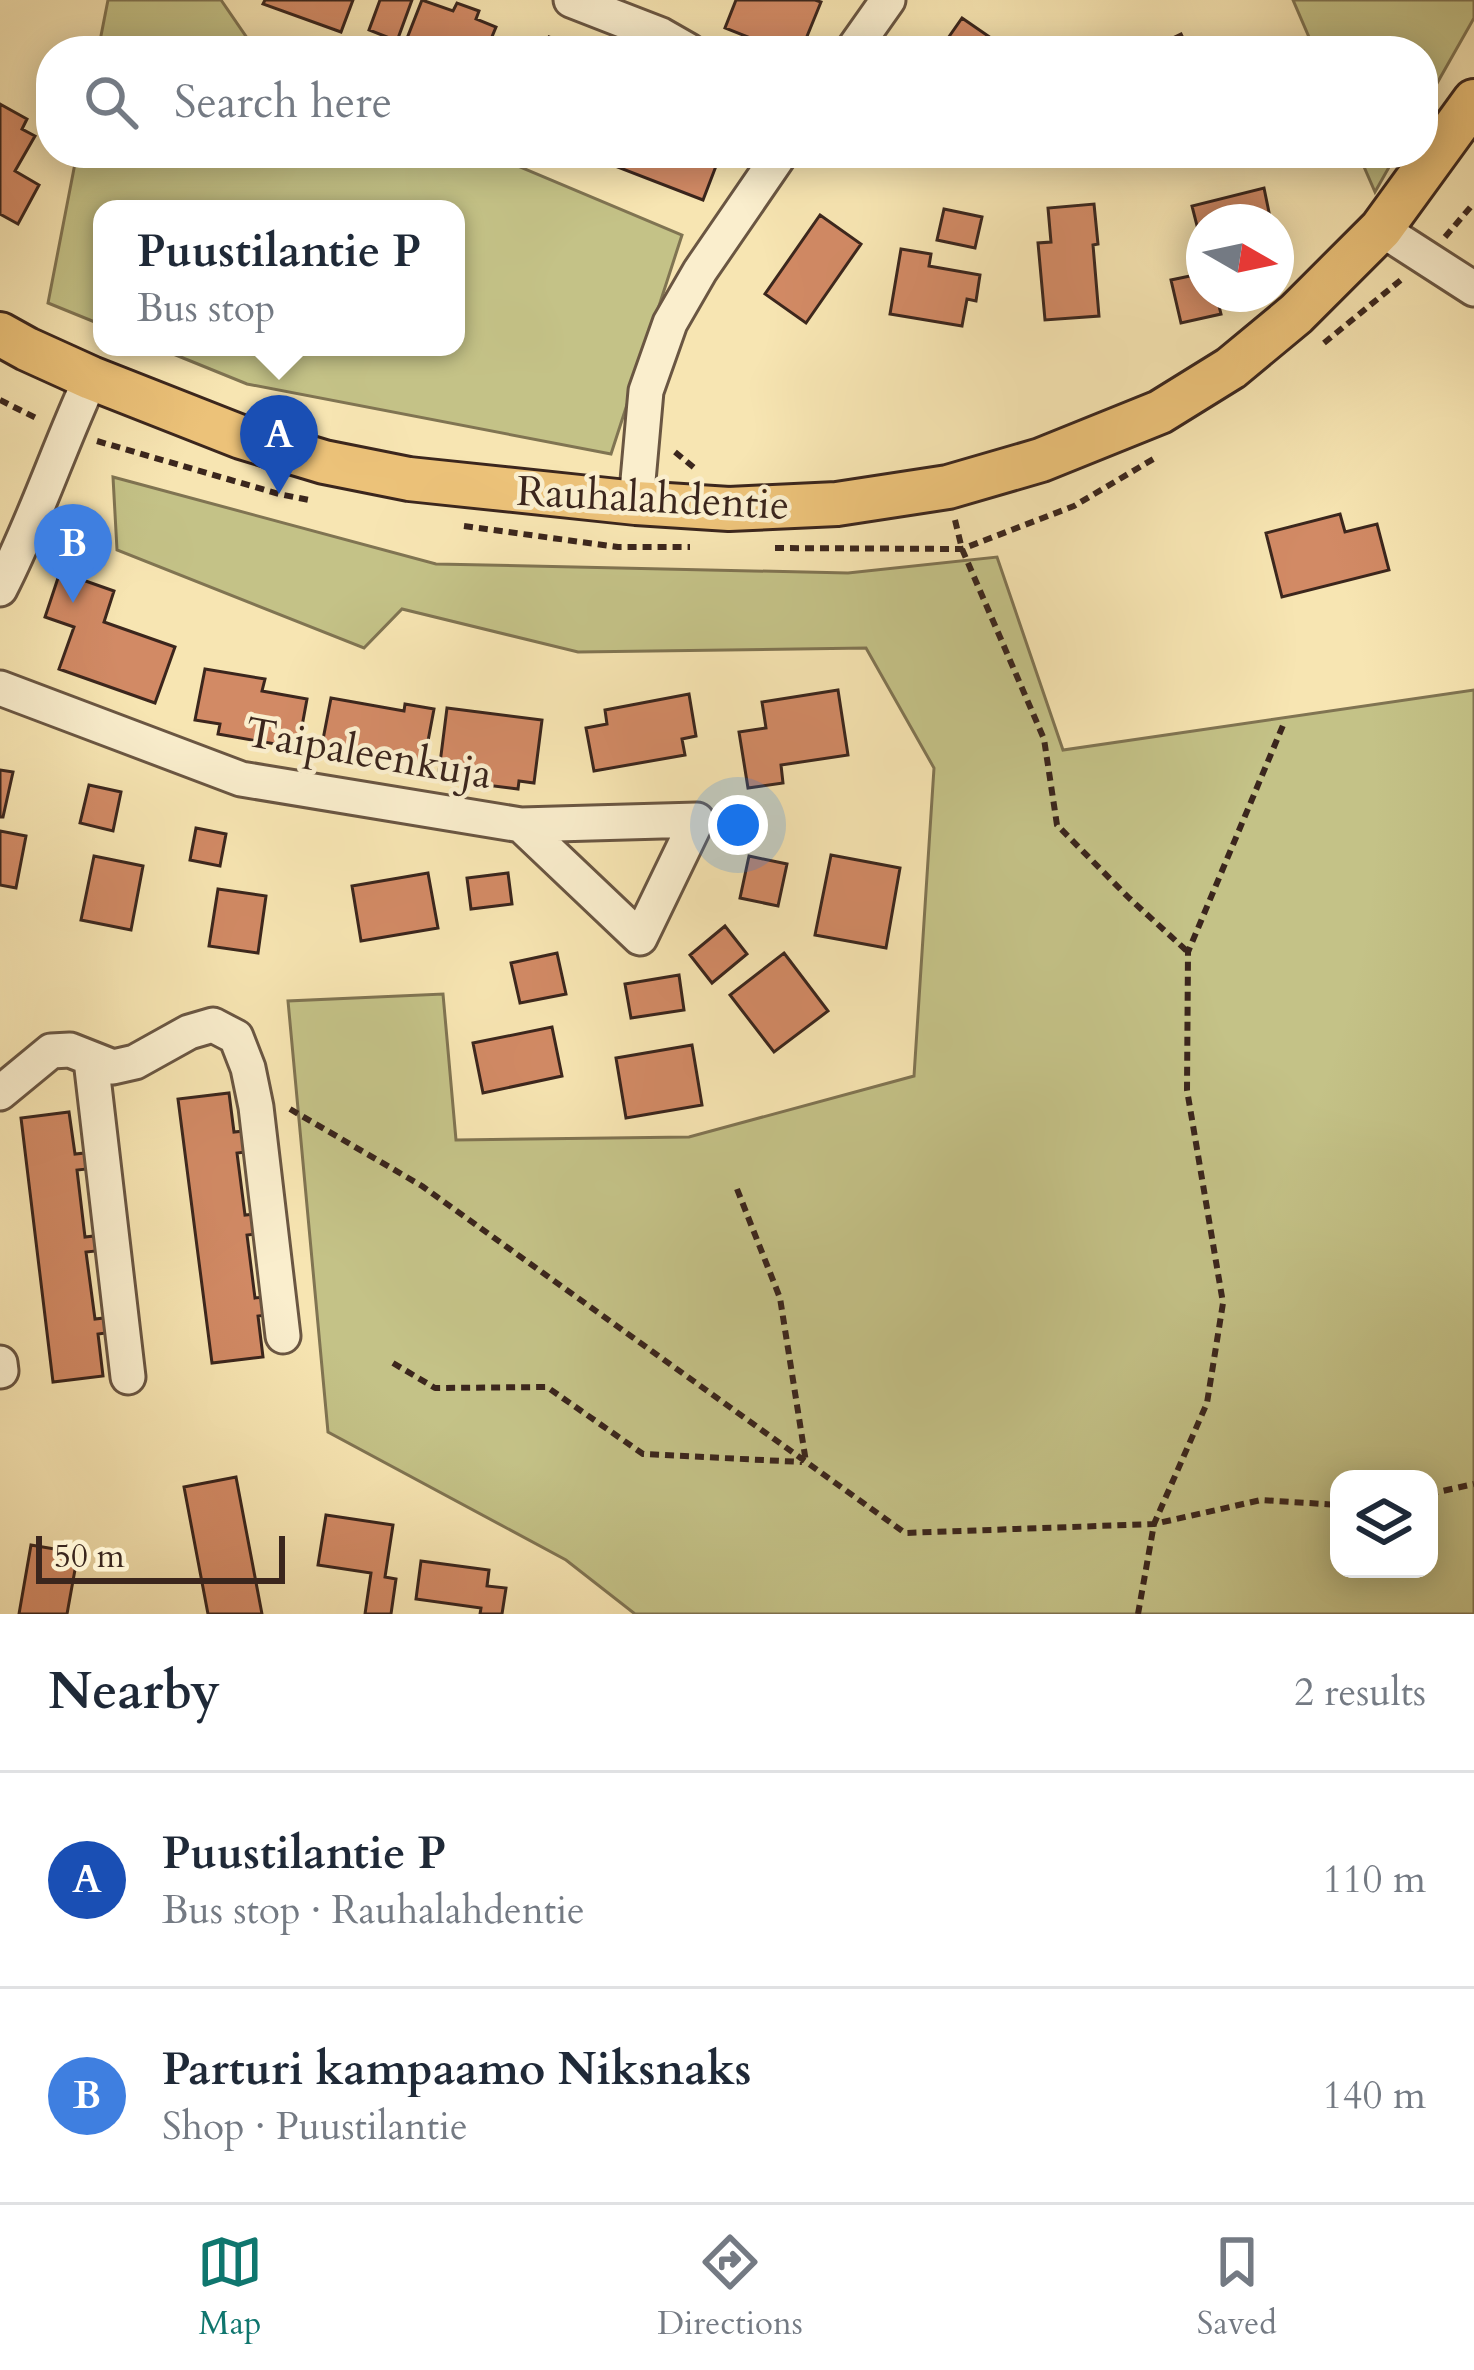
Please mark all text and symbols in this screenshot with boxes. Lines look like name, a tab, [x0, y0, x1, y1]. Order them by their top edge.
search box	[36, 36, 1438, 168]
icon: search	[78, 69, 144, 135]
text: Search here	[174, 72, 392, 133]
popup	[93, 200, 465, 356]
north arrow	[1186, 204, 1294, 312]
text: Puustilantie P	[137, 221, 421, 282]
text: Bus stop	[137, 282, 276, 335]
pin: A	[240, 395, 318, 494]
street label: Rauhalahdentie	[515, 463, 791, 534]
pin: B	[34, 504, 112, 603]
street label: Taipaleenkuja	[241, 704, 497, 803]
your location	[708, 795, 768, 855]
map controls	[1330, 1470, 1438, 1578]
button: layers	[1330, 1470, 1438, 1578]
scale bar	[36, 1530, 285, 1583]
text: 50 m	[54, 1534, 125, 1579]
text: Nearby	[48, 1657, 220, 1727]
text: 2 results	[1294, 1666, 1426, 1719]
text: Puustilantie P	[162, 1823, 446, 1884]
text: A	[72, 1853, 102, 1906]
text: 110 m	[1323, 1853, 1426, 1906]
text: Bus stop · Rauhalahdentie	[162, 1884, 585, 1937]
text: Parturi kampaamo Niksnaks	[162, 2039, 752, 2100]
text: B	[73, 2069, 101, 2122]
text: 140 m	[1323, 2069, 1426, 2122]
text: Shop · Puustilantie	[162, 2100, 468, 2153]
tab: Map	[197, 2229, 263, 2346]
tab: Directions	[657, 2229, 803, 2346]
tab: Saved	[1197, 2229, 1277, 2346]

